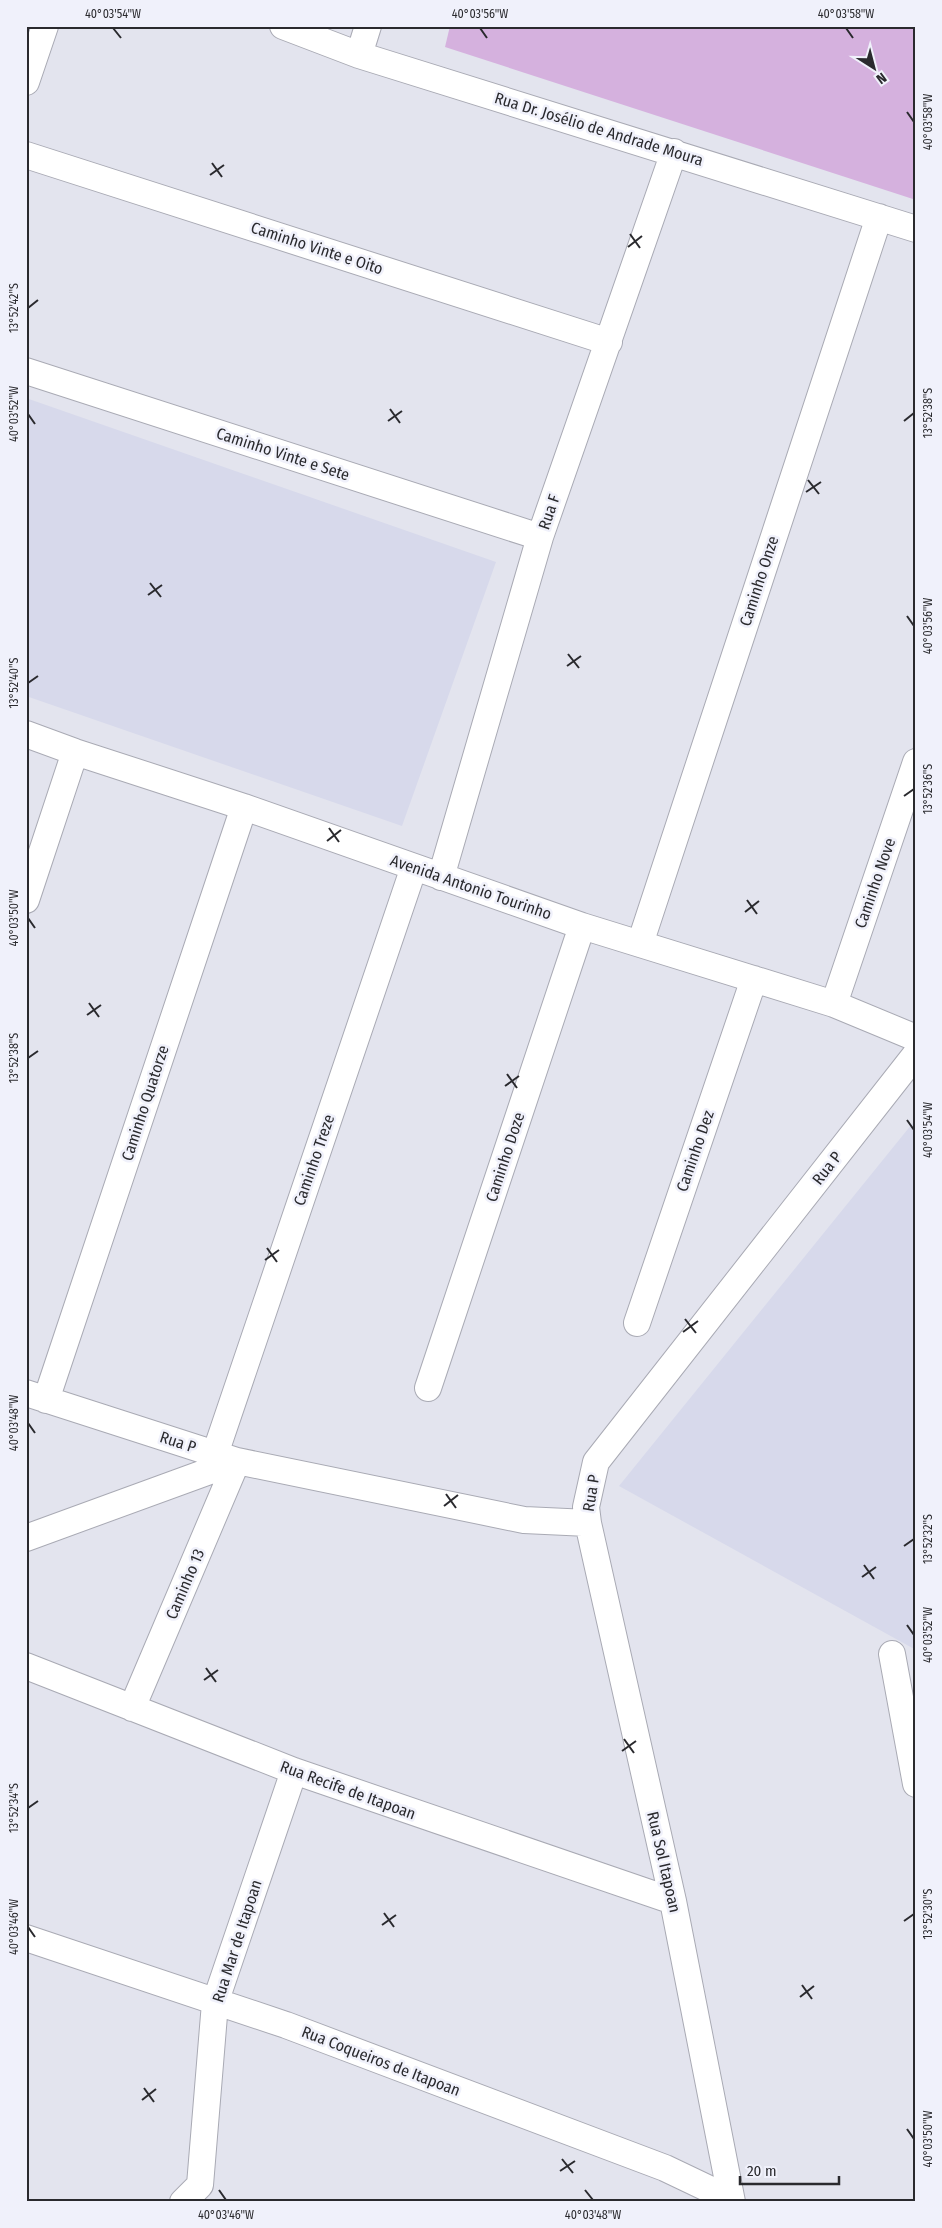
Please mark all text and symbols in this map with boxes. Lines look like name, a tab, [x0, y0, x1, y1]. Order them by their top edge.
text: 40°03'54"W	[85, 7, 141, 21]
text: 40°03'56"W	[452, 7, 508, 21]
text: 40°03'58"W	[818, 7, 874, 21]
north arrow	[850, 42, 900, 92]
text: N	[873, 69, 890, 87]
street label: Rua Dr. Josélio de Andrade Moura	[492, 88, 706, 170]
text: 40°03'58"W	[921, 94, 935, 150]
street label: Caminho Vinte e Oito	[249, 218, 385, 278]
text: 13°52'42"S	[7, 283, 21, 333]
text: 40°03'52"W	[7, 386, 21, 442]
text: 13°52'38"S	[921, 388, 935, 438]
street label: Caminho Vinte e Sete	[214, 424, 352, 485]
street label: Rua F	[534, 492, 564, 532]
street label: Caminho Onze	[735, 533, 783, 629]
text: 40°03'56"W	[921, 598, 935, 654]
text: 13°52'40"S	[7, 658, 21, 708]
text: 13°52'36"S	[921, 764, 935, 814]
street label: Caminho Nove	[851, 835, 899, 931]
street label: Avenida Antonio Tourinho	[388, 850, 554, 924]
text: 40°03'50"W	[7, 890, 21, 946]
text: 13°52'38"S	[7, 1033, 21, 1083]
street label: Caminho Quatorze	[117, 1043, 173, 1163]
text: 40°03'54"W	[921, 1102, 935, 1158]
street label: Caminho Dez	[672, 1108, 718, 1194]
street label: Caminho Doze	[482, 1110, 528, 1204]
street label: Caminho Treze	[290, 1112, 339, 1208]
street label: Rua P	[808, 1148, 846, 1188]
text: 40°03'48"W	[7, 1395, 21, 1451]
street label: Rua P	[157, 1427, 199, 1457]
street label: Rua P	[579, 1473, 603, 1513]
text: 13°52'32"S	[921, 1514, 935, 1564]
street label: Caminho 13	[162, 1546, 208, 1622]
text: 40°03'52"W	[921, 1607, 935, 1663]
street label: Rua Recife de Itapoan	[278, 1757, 418, 1823]
text: 13°52'34"S	[7, 1783, 21, 1833]
street label: Rua Sol Itapoan	[643, 1810, 685, 1914]
street label: Rua Mar de Itapoan	[208, 1877, 266, 2005]
text: 13°52'30"S	[921, 1889, 935, 1939]
text: 40°03'46"W	[7, 1899, 21, 1955]
street label: Rua Coqueiros de Itapoan	[299, 2022, 463, 2100]
text: 40°03'50"W	[921, 2111, 935, 2167]
scale bar	[740, 2153, 838, 2185]
text: 20 m	[747, 2162, 777, 2180]
text: 40°03'46"W	[198, 2208, 254, 2222]
text: 40°03'48"W	[565, 2208, 621, 2222]

